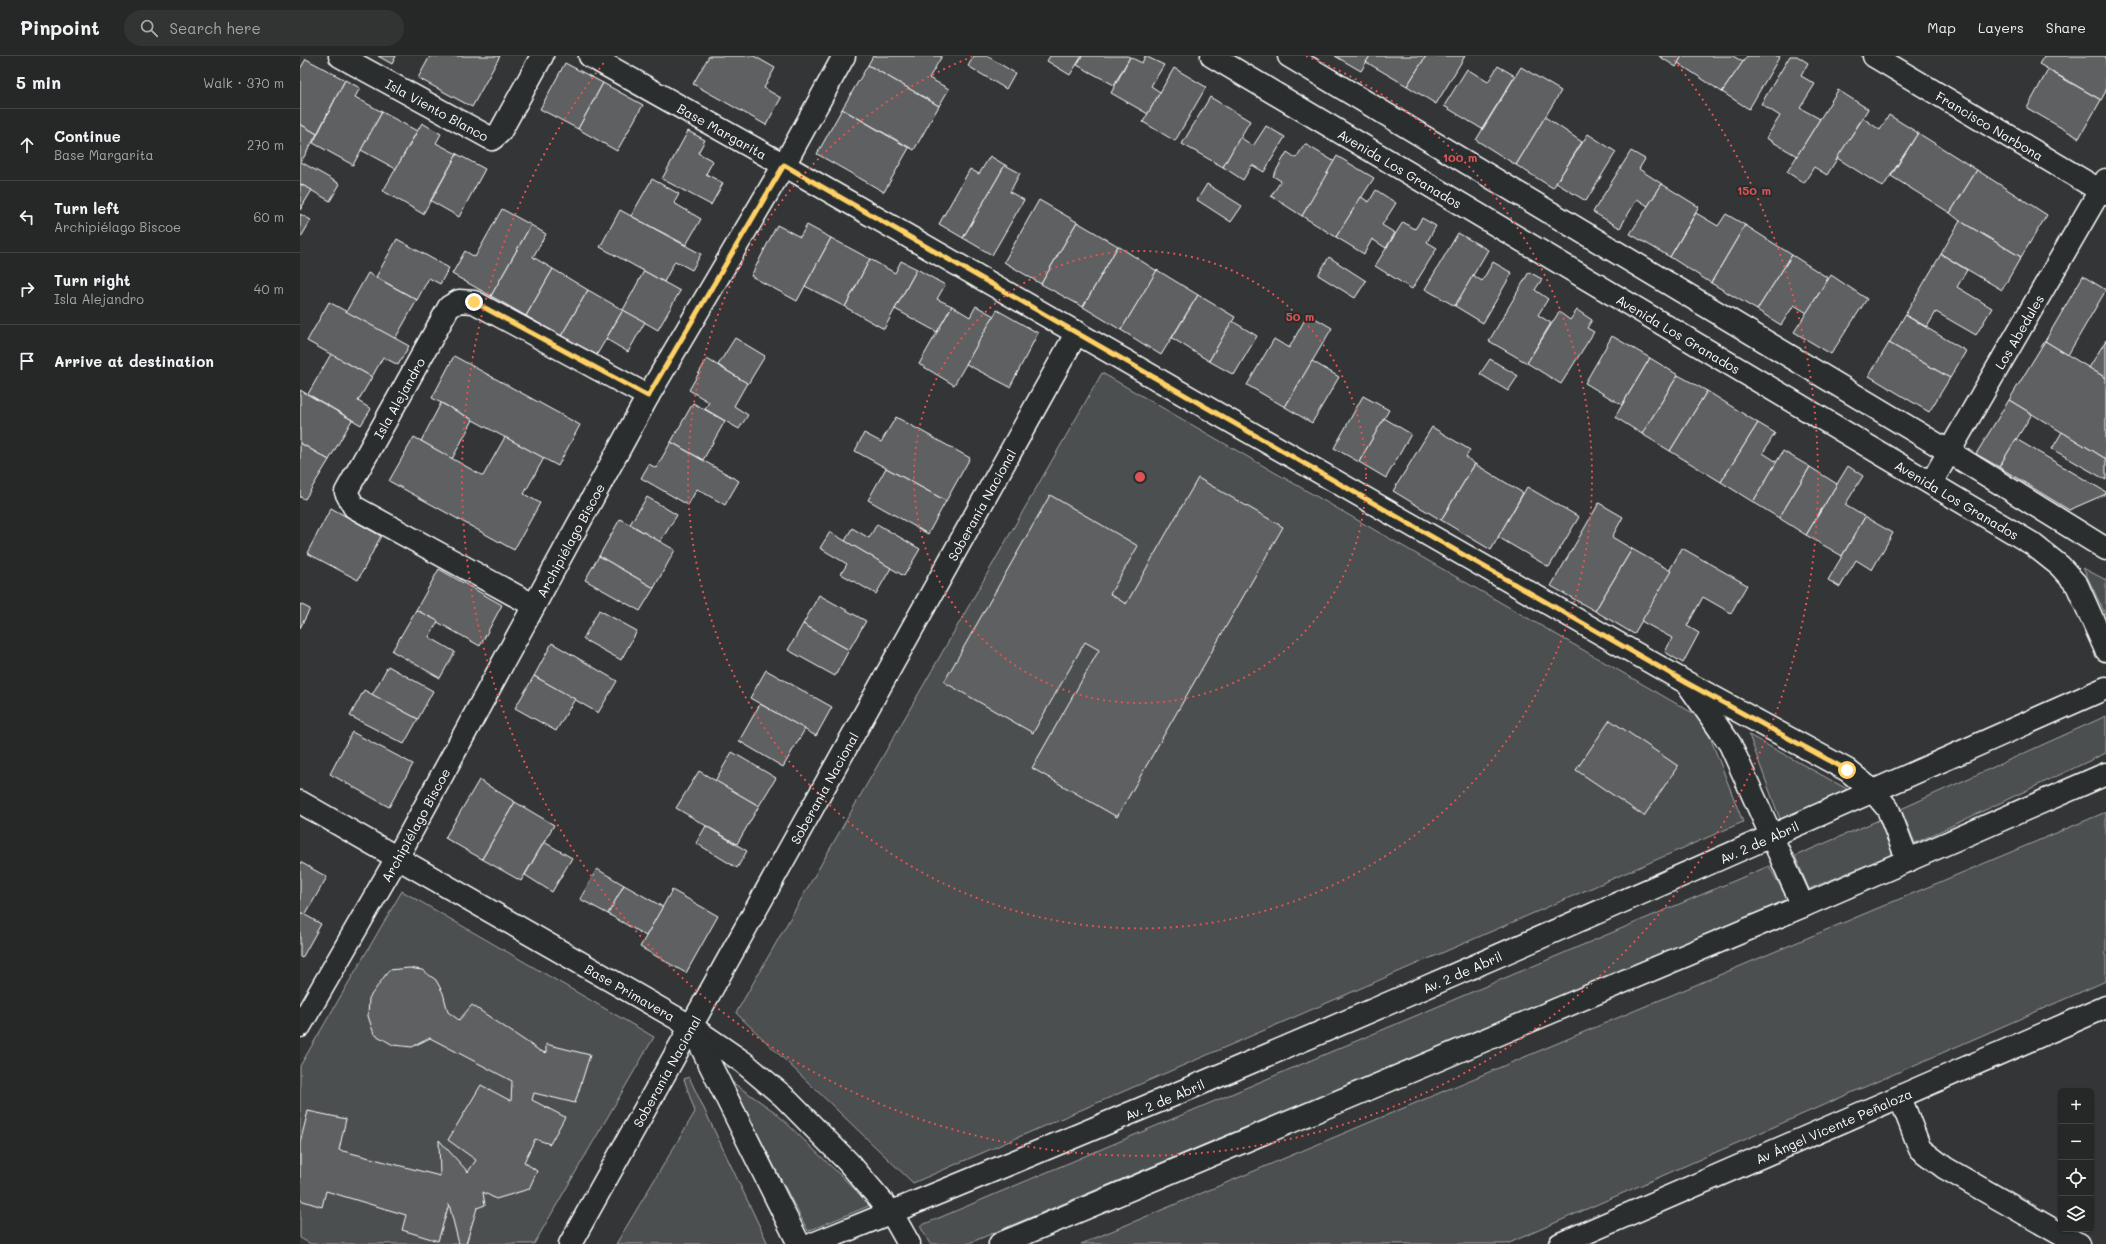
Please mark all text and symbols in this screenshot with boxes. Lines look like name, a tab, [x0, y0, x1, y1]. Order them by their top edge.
search box	[124, 10, 404, 46]
text: Pinpoint	[20, 15, 100, 40]
icon: search	[138, 17, 160, 39]
text: Search here	[170, 18, 261, 38]
text: Map	[1927, 18, 1956, 37]
text: Layers	[1978, 18, 2024, 37]
text: Share	[2046, 18, 2086, 37]
text: 5 min	[16, 71, 61, 93]
text: Walk · 370 m	[203, 74, 284, 91]
street label: Isla Viento Blanco	[383, 74, 492, 144]
street label: Francisco Narbona	[1933, 86, 2047, 164]
street label: Base Margarita	[675, 99, 770, 162]
street label: Avenida Los Granados	[1335, 125, 1465, 211]
text: Continue	[54, 126, 121, 146]
icon: ahead	[16, 134, 38, 156]
text: 270 m	[247, 136, 284, 153]
text: Base Margarita	[54, 146, 154, 163]
text: 100 m	[1443, 149, 1477, 165]
text: 150 m	[1737, 182, 1771, 198]
text: Turn left	[54, 198, 119, 218]
icon: left	[16, 206, 38, 228]
text: 60 m	[254, 208, 284, 225]
text: Archipiélago Biscoe	[54, 218, 181, 235]
text: Turn right	[54, 270, 131, 290]
icon: right	[16, 278, 38, 300]
text: 40 m	[254, 280, 284, 297]
text: Isla Alejandro	[54, 290, 144, 307]
street label: Avenida Los Granados	[1614, 290, 1744, 377]
street label: Los Abedules	[1990, 291, 2047, 372]
route end	[465, 293, 483, 311]
text: 50 m	[1286, 308, 1314, 324]
icon: arrive	[16, 350, 38, 372]
text: Arrive at destination	[54, 351, 214, 371]
street label: Isla Alejandro	[369, 354, 428, 441]
street label: Soberanía Nacional	[943, 446, 1019, 563]
street label: Avenida Los Granados	[1892, 456, 2022, 543]
centre of rings	[1133, 470, 1147, 484]
street label: Archipiélago Biscoe	[532, 480, 608, 600]
street label: Soberanía Nacional	[786, 729, 861, 847]
route start	[1838, 761, 1856, 779]
street label: Archipiélago Biscoe	[377, 765, 453, 884]
street label: Av. 2 de Abril	[1717, 817, 1801, 866]
street label: Av. 2 de Abril	[1420, 947, 1504, 996]
street label: Base Primavera	[582, 959, 679, 1024]
street label: Soberanía Nacional	[628, 1012, 704, 1130]
street label: Av. 2 de Abril	[1122, 1075, 1207, 1123]
street label: Av Ángel Vicente Peñaloza	[1753, 1084, 1914, 1167]
map controls	[2058, 1088, 2094, 1232]
button: +	[2058, 1088, 2094, 1124]
button: −	[2058, 1124, 2094, 1160]
button: locate	[2058, 1160, 2094, 1196]
button: layers	[2058, 1196, 2094, 1232]

